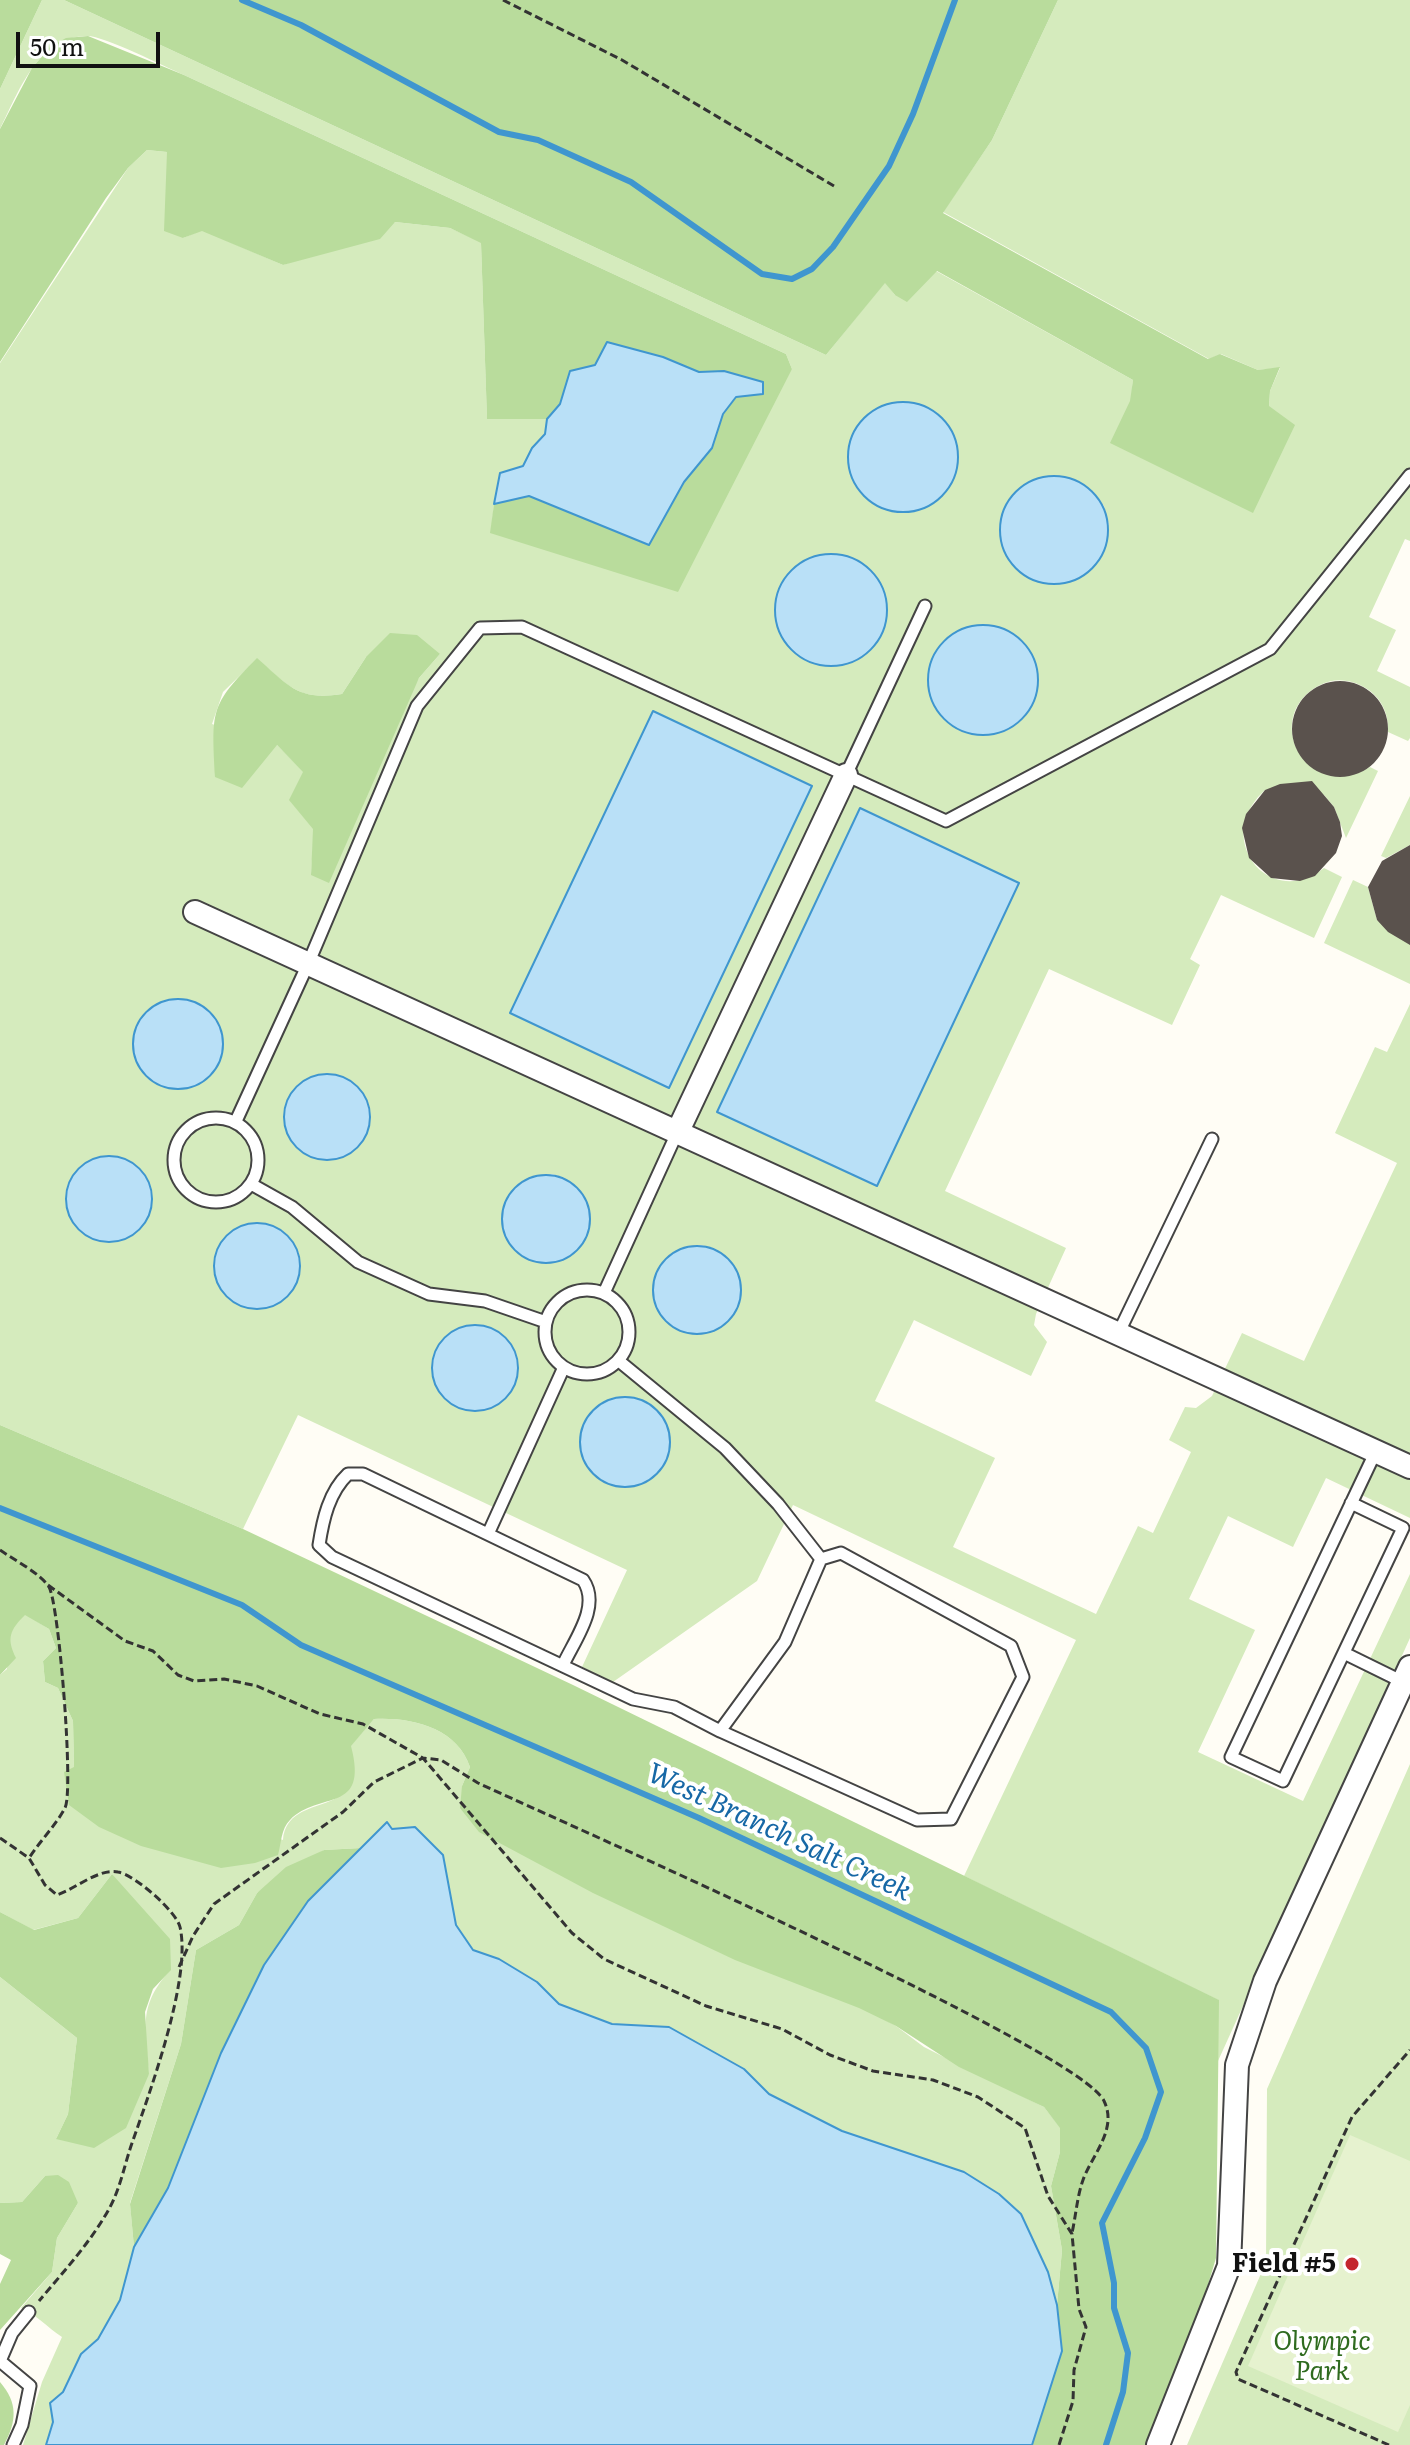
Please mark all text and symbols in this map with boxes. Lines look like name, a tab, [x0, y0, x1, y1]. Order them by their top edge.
scale bar	[20, 16, 164, 66]
text: 50 m	[30, 28, 84, 63]
water label: West Branch Salt Creek	[641, 1757, 917, 1909]
place label: Field #5	[1232, 2248, 1336, 2280]
marker: Field #5	[1343, 2255, 1361, 2273]
park label: Olympic Park	[1273, 2326, 1371, 2388]

